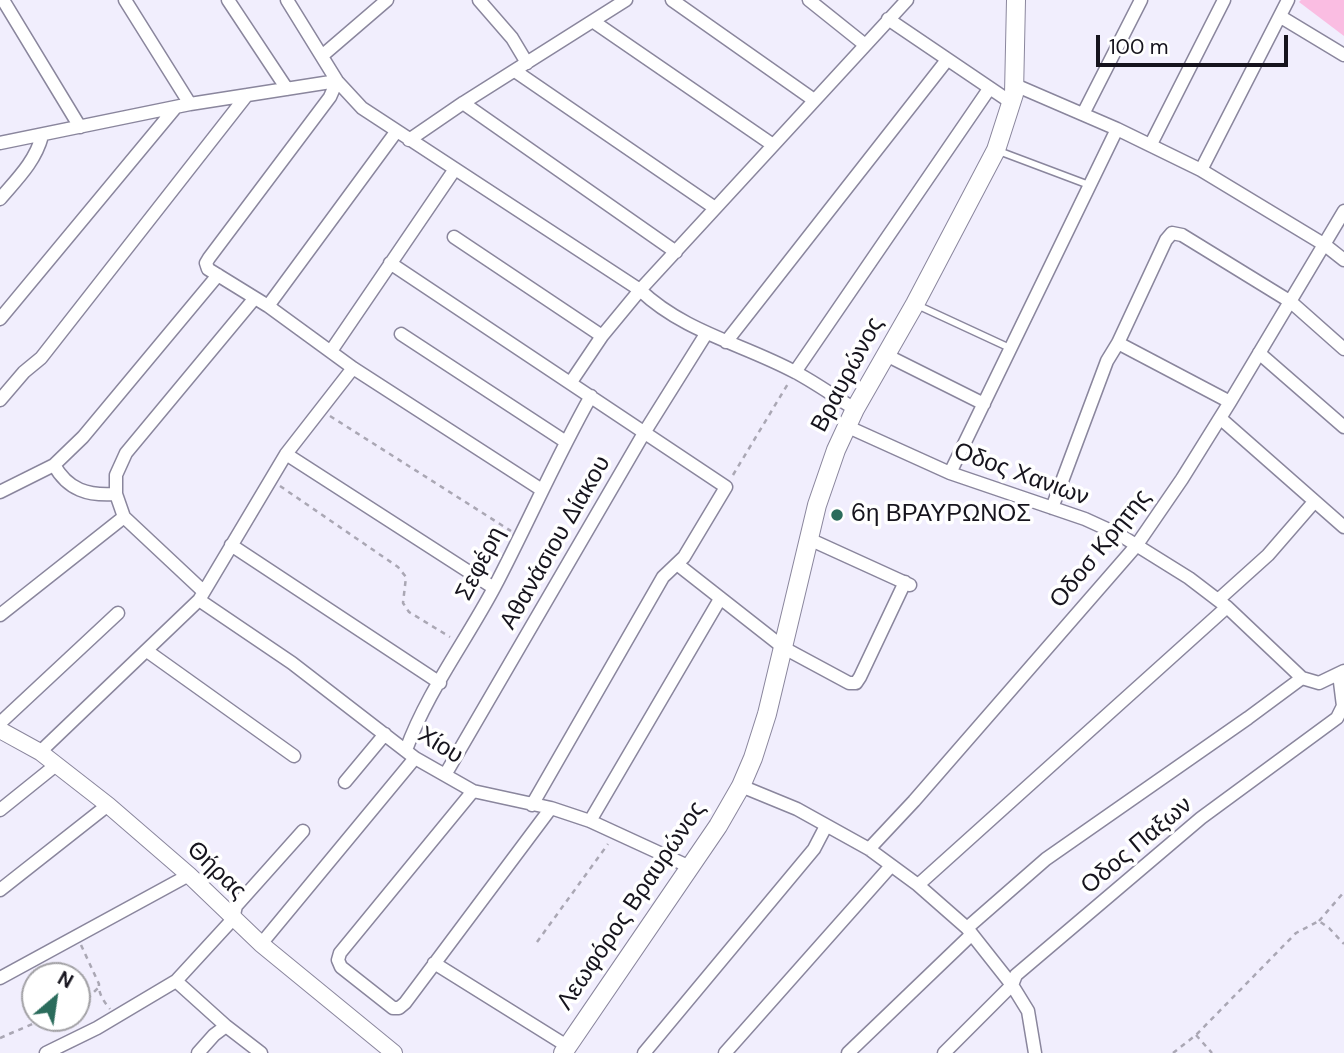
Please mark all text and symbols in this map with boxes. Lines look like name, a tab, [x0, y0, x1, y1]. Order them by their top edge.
scale bar	[1099, 21, 1292, 65]
text: 100 m	[1109, 33, 1169, 61]
street label: Βραυρώνος	[806, 313, 890, 437]
street label: Οδος Χανιων	[950, 437, 1092, 513]
street label: Αθανάσιου Δίακου	[495, 451, 617, 635]
street label: Οδοσ Κρητης	[1045, 484, 1157, 614]
place label: 6η ΒΡΑΥΡΩΝΟΣ	[851, 501, 1031, 529]
marker: 6η ΒΡΑΥΡΩΝΟΣ	[829, 507, 845, 523]
street label: Σεφέρη	[450, 522, 512, 606]
street label: Χίου	[412, 721, 468, 771]
street label: Οδος Παξων	[1076, 791, 1198, 901]
street label: Λεωφόρος Βραυρώνος	[551, 796, 713, 1016]
street label: Θήρας	[180, 836, 252, 906]
north arrow	[21, 962, 91, 1032]
text: N	[53, 966, 78, 994]

